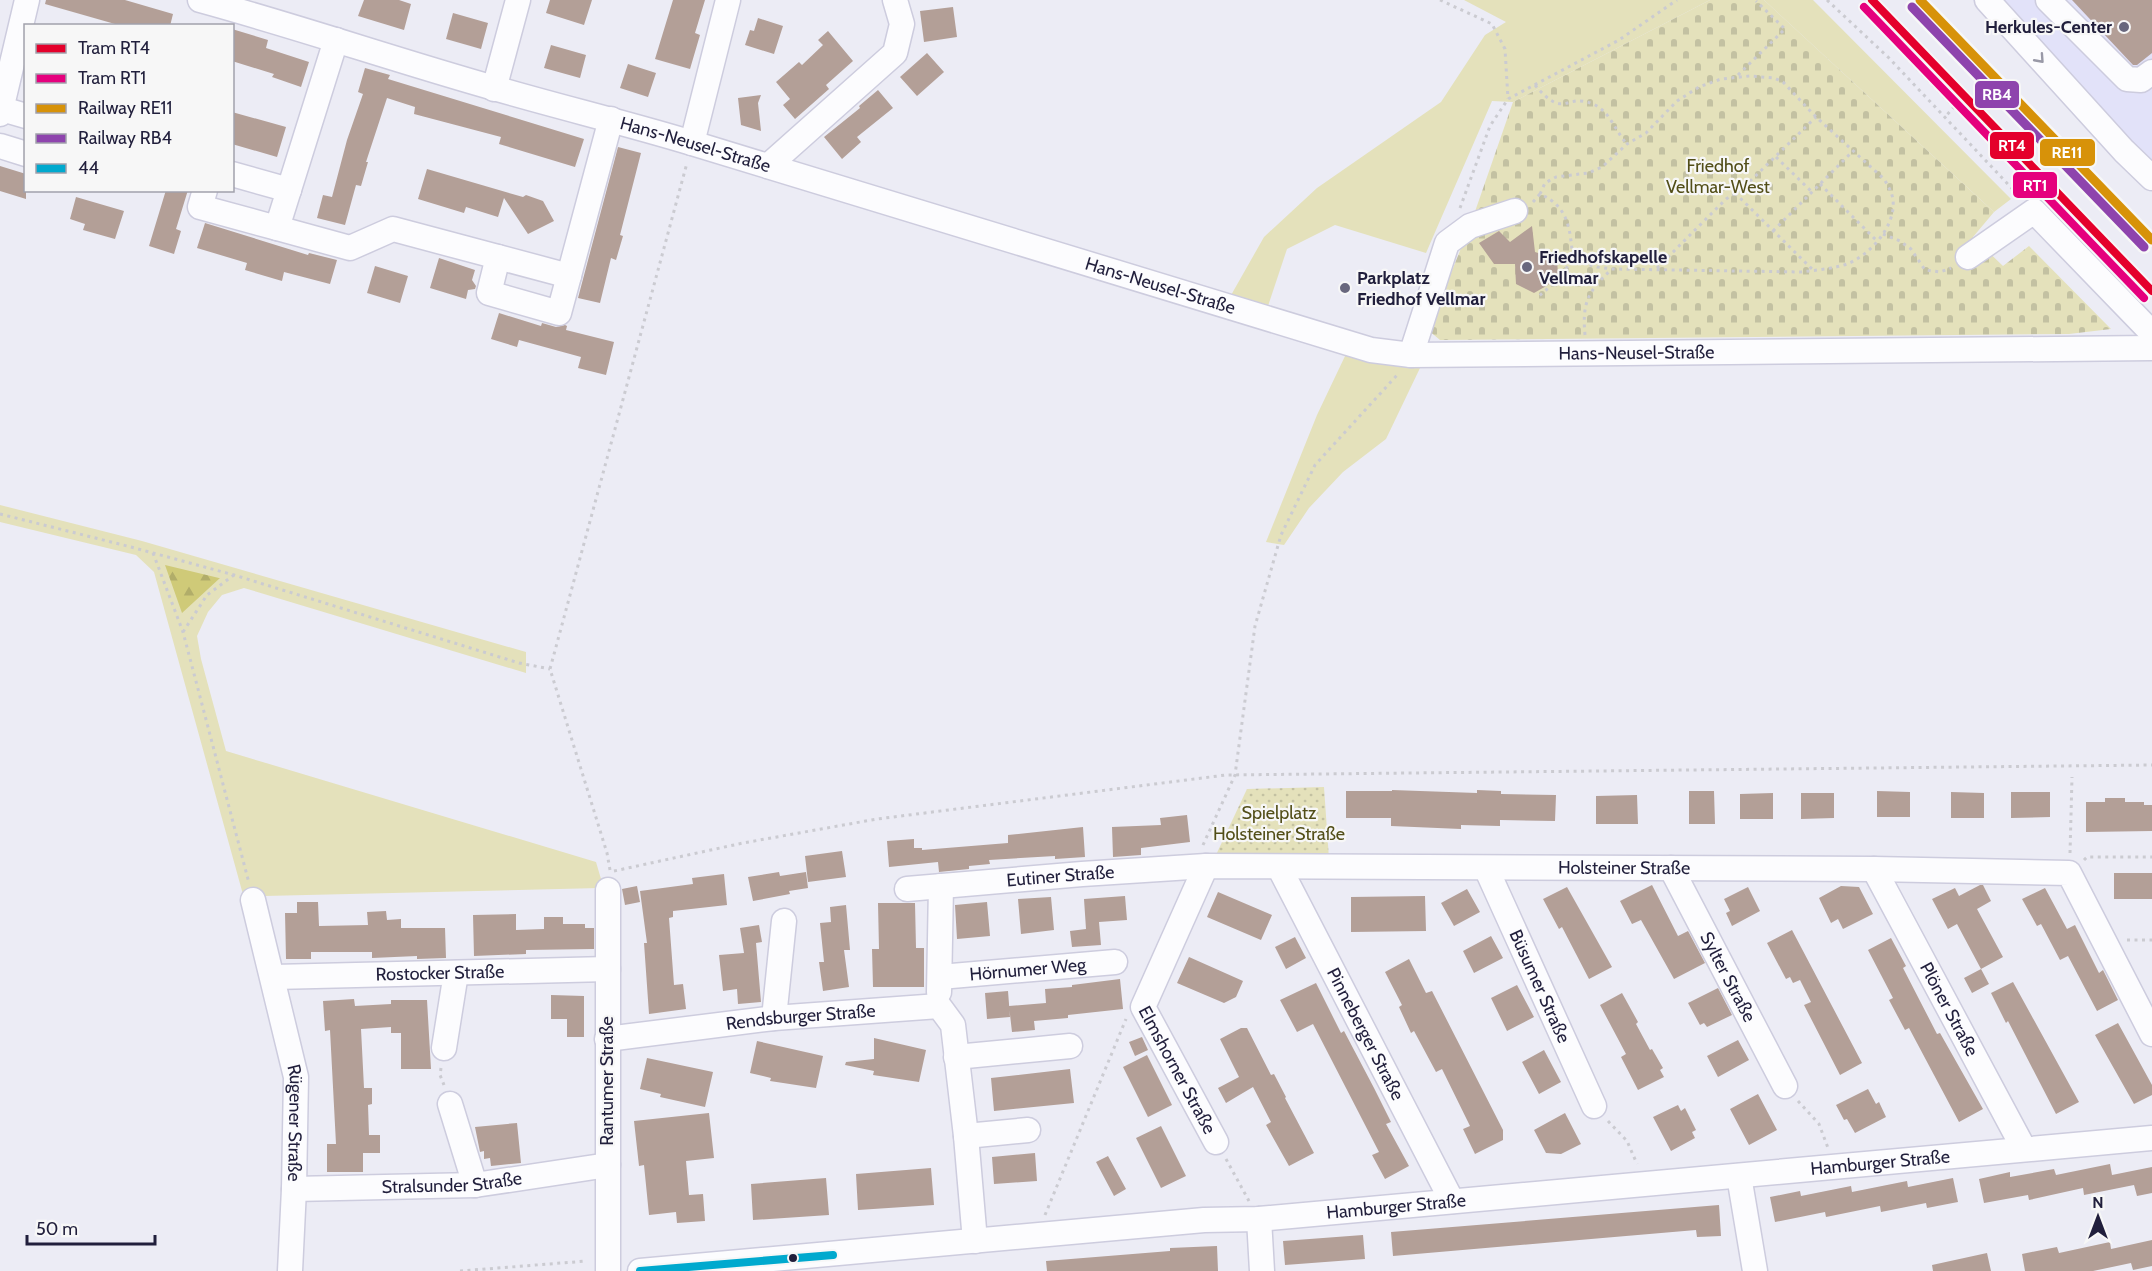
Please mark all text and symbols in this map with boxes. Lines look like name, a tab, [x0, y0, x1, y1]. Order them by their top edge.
place label: Herkules-Center	[1985, 16, 2112, 38]
marker: Herkules-Center	[2117, 20, 2131, 34]
legend	[24, 24, 234, 192]
text: Tram RT4	[78, 37, 150, 59]
one-way arrow	[2033, 52, 2044, 63]
text: Tram RT1	[78, 67, 146, 89]
line badge: RB4	[1974, 80, 2020, 109]
text: RB4	[1982, 85, 2012, 104]
text: Railway RE11	[78, 97, 172, 119]
street label: Hans-Neusel-Straße	[618, 112, 773, 177]
text: Railway RB4	[78, 127, 172, 149]
line badge: RT4	[1989, 131, 2035, 160]
text: RT4	[1998, 136, 2026, 155]
line badge: RE11	[2039, 138, 2096, 167]
text: RE11	[2052, 143, 2082, 162]
park label: Friedhof Vellmar-West	[1666, 155, 1770, 198]
text: 44	[78, 157, 99, 179]
line badge: RT1	[2012, 171, 2058, 199]
text: RT1	[2023, 176, 2047, 195]
place label: Friedhofskapelle Vellmar	[1539, 246, 1667, 289]
street label: Hans-Neusel-Straße	[1083, 253, 1238, 319]
marker: Friedhofskapelle Vellmar	[1520, 260, 1534, 274]
place label: Parkplatz Friedhof Vellmar	[1357, 267, 1485, 310]
marker: Parkplatz Friedhof Vellmar	[1338, 281, 1352, 295]
street label: Hans-Neusel-Straße	[1558, 341, 1714, 365]
park label: Spielplatz Holsteiner Straße	[1213, 802, 1345, 845]
street label: Holsteiner Straße	[1558, 857, 1690, 879]
street label: Eutiner Straße	[1006, 861, 1115, 891]
street label: Büsumer Straße	[1505, 926, 1575, 1046]
street label: Sylter Straße	[1695, 928, 1761, 1026]
street label: Hörnumer Weg	[969, 953, 1088, 985]
street label: Plöner Straße	[1915, 958, 1983, 1060]
street label: Rostocker Straße	[375, 960, 505, 986]
street label: Pinneberger Straße	[1322, 964, 1409, 1104]
street label: Rendsburger Straße	[725, 1000, 876, 1035]
street label: Elmshorner Straße	[1134, 1002, 1220, 1138]
street label: Rantumer Straße	[596, 1016, 618, 1146]
street label: Rügener Straße	[282, 1062, 307, 1182]
street label: Hamburger Straße	[1809, 1145, 1951, 1180]
street label: Stralsunder Straße	[381, 1167, 523, 1198]
north arrow	[2068, 1187, 2128, 1247]
street label: Hamburger Straße	[1325, 1189, 1467, 1224]
text: N	[2092, 1193, 2104, 1212]
scale bar	[27, 1208, 154, 1246]
text: 50 m	[36, 1218, 78, 1240]
unlabelled marker	[787, 1252, 799, 1264]

